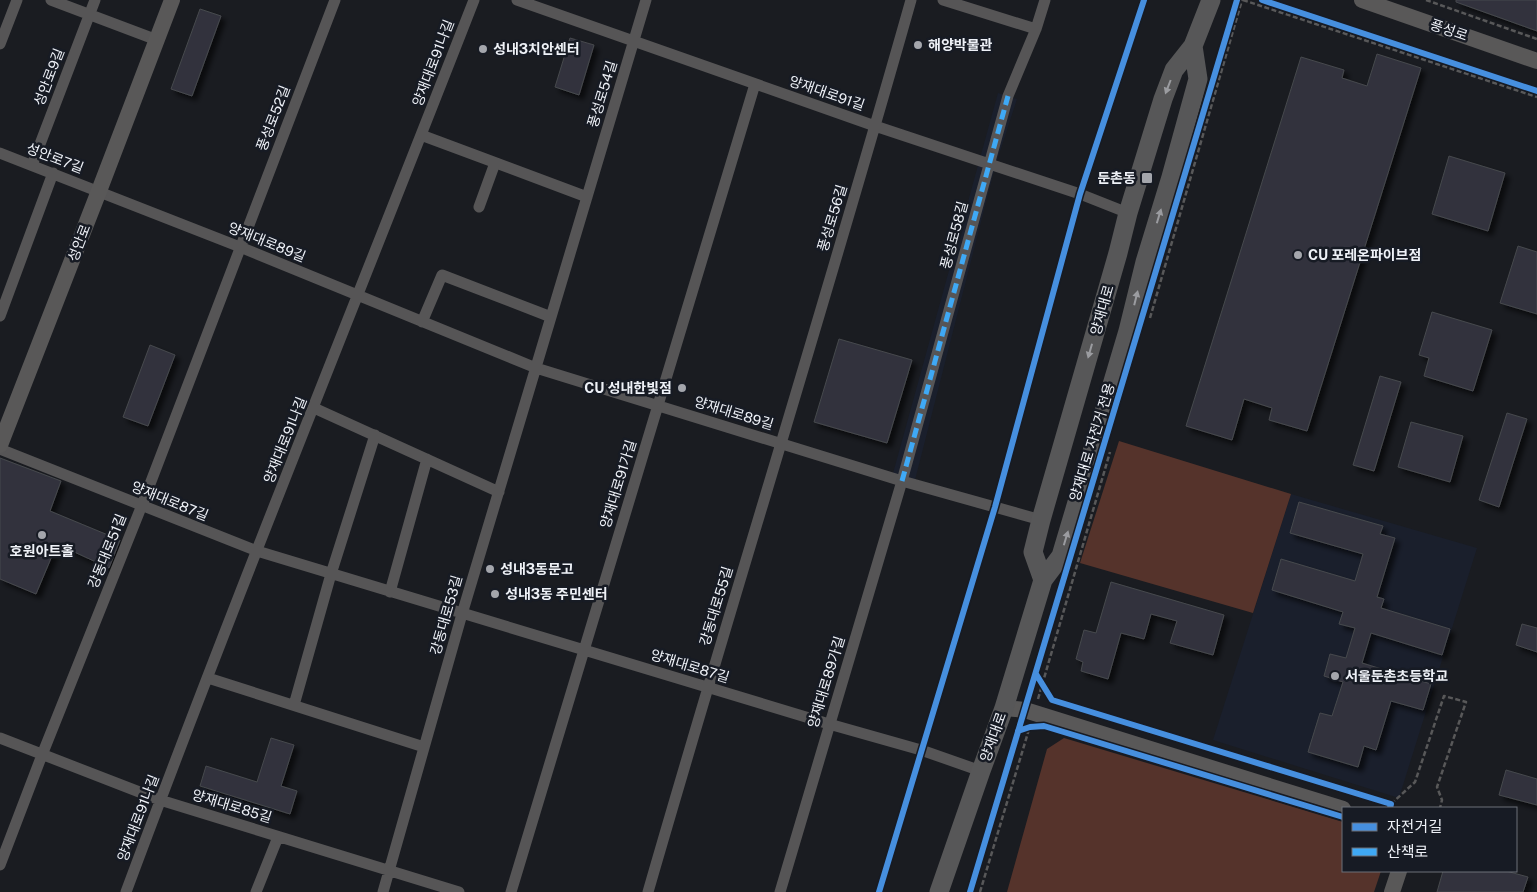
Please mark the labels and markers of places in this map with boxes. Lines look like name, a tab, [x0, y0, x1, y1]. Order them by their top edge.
place label: 해양박물관	[928, 37, 993, 53]
marker: 해양박물관	[912, 39, 924, 51]
place label: 성내3치안센터	[493, 41, 580, 57]
marker: 성내3치안센터	[477, 43, 489, 55]
place label: 둔촌동	[1097, 170, 1136, 186]
marker: 둔촌동	[1140, 171, 1154, 185]
place label: CU 포레온파이브점	[1308, 247, 1422, 263]
marker: CU 포레온파이브점	[1292, 249, 1304, 261]
place label: CU 성내한빛점	[584, 380, 672, 396]
marker: CU 성내한빛점	[676, 382, 688, 394]
marker: 호원아트홀	[36, 529, 48, 541]
place label: 호원아트홀	[10, 543, 74, 559]
place label: 성내3동문고	[500, 561, 574, 577]
marker: 성내3동문고	[484, 563, 496, 575]
place label: 성내3동 주민센터	[505, 586, 608, 602]
marker: 성내3동 주민센터	[489, 588, 501, 600]
place label: 서울둔촌초등학교	[1345, 668, 1448, 684]
marker: 서울둔촌초등학교	[1329, 670, 1341, 682]

